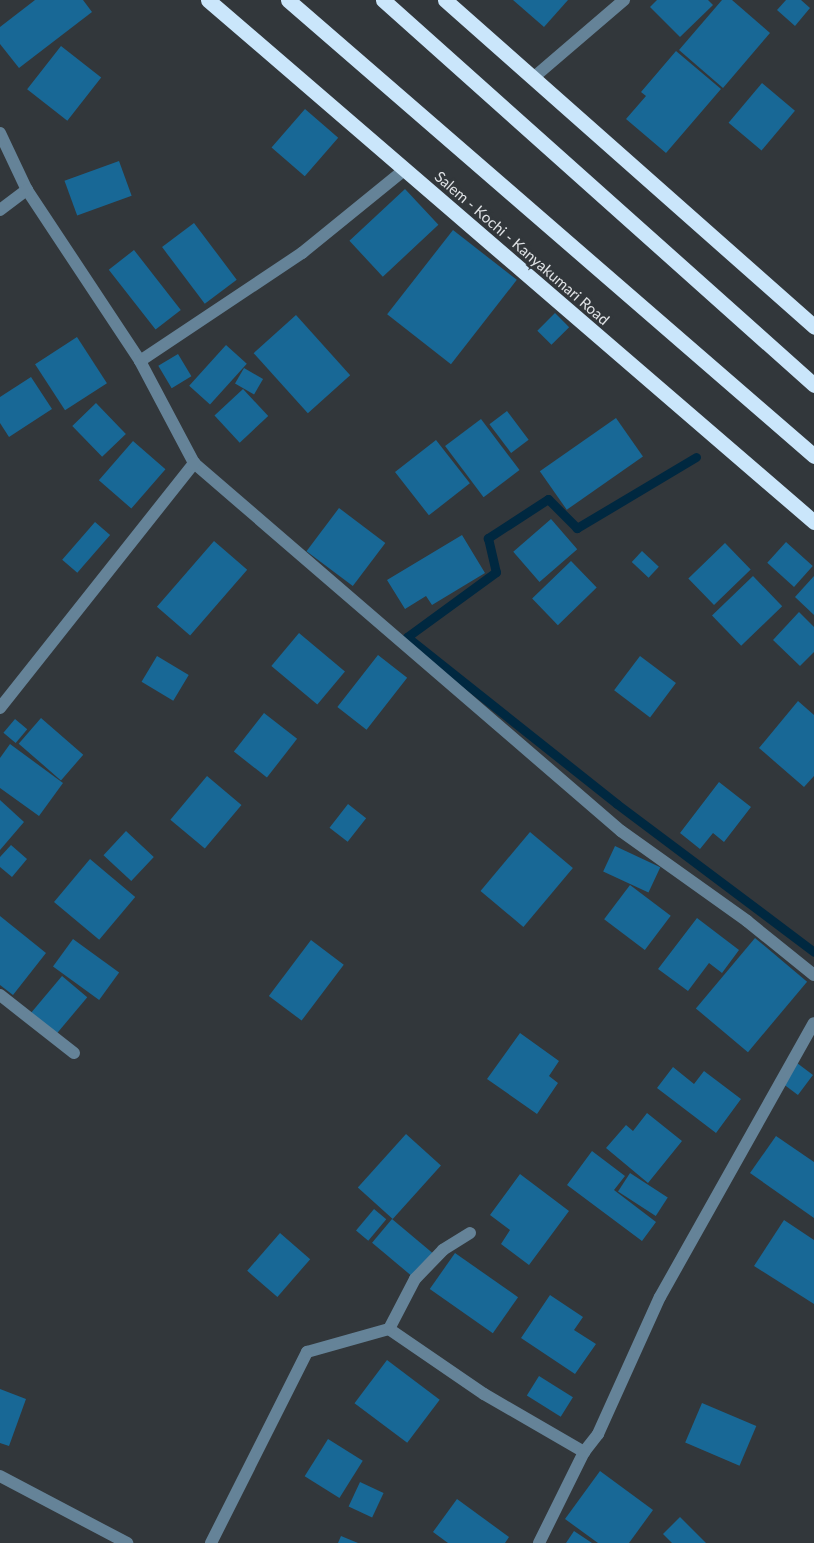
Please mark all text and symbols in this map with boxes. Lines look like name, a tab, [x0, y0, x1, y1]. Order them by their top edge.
street label: Salem - Kochi - Kanyakumari Road	[431, 167, 613, 329]

